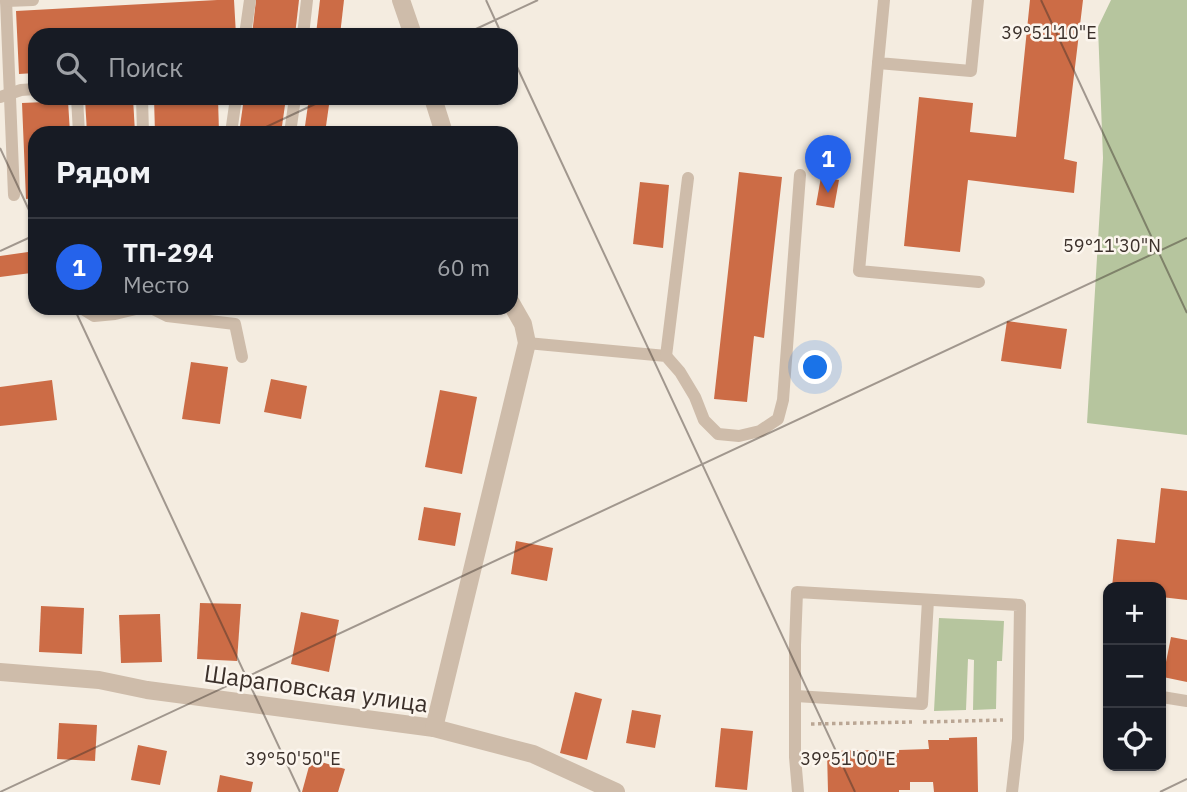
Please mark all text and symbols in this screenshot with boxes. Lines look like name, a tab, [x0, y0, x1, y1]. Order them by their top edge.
text: 39°51'10"E	[1001, 21, 1097, 44]
search box	[28, 28, 518, 105]
icon: search	[52, 48, 90, 86]
text: Поиск	[108, 50, 183, 84]
pin: 1	[805, 135, 851, 193]
text: Рядом	[56, 152, 151, 191]
text: 59°11'30"N	[1063, 234, 1161, 257]
text: ТП-294	[123, 235, 214, 269]
text: 1	[72, 252, 86, 282]
text: 60 m	[437, 252, 490, 282]
text: Место	[123, 269, 189, 299]
your location	[798, 350, 832, 384]
map controls	[1103, 582, 1166, 771]
button: +	[1103, 582, 1166, 645]
button: −	[1103, 645, 1166, 708]
street label: Шараповская улица	[202, 656, 430, 720]
button: locate	[1103, 708, 1166, 771]
text: 39°50'50"E	[245, 747, 341, 770]
text: 39°51'00"E	[800, 747, 896, 770]

